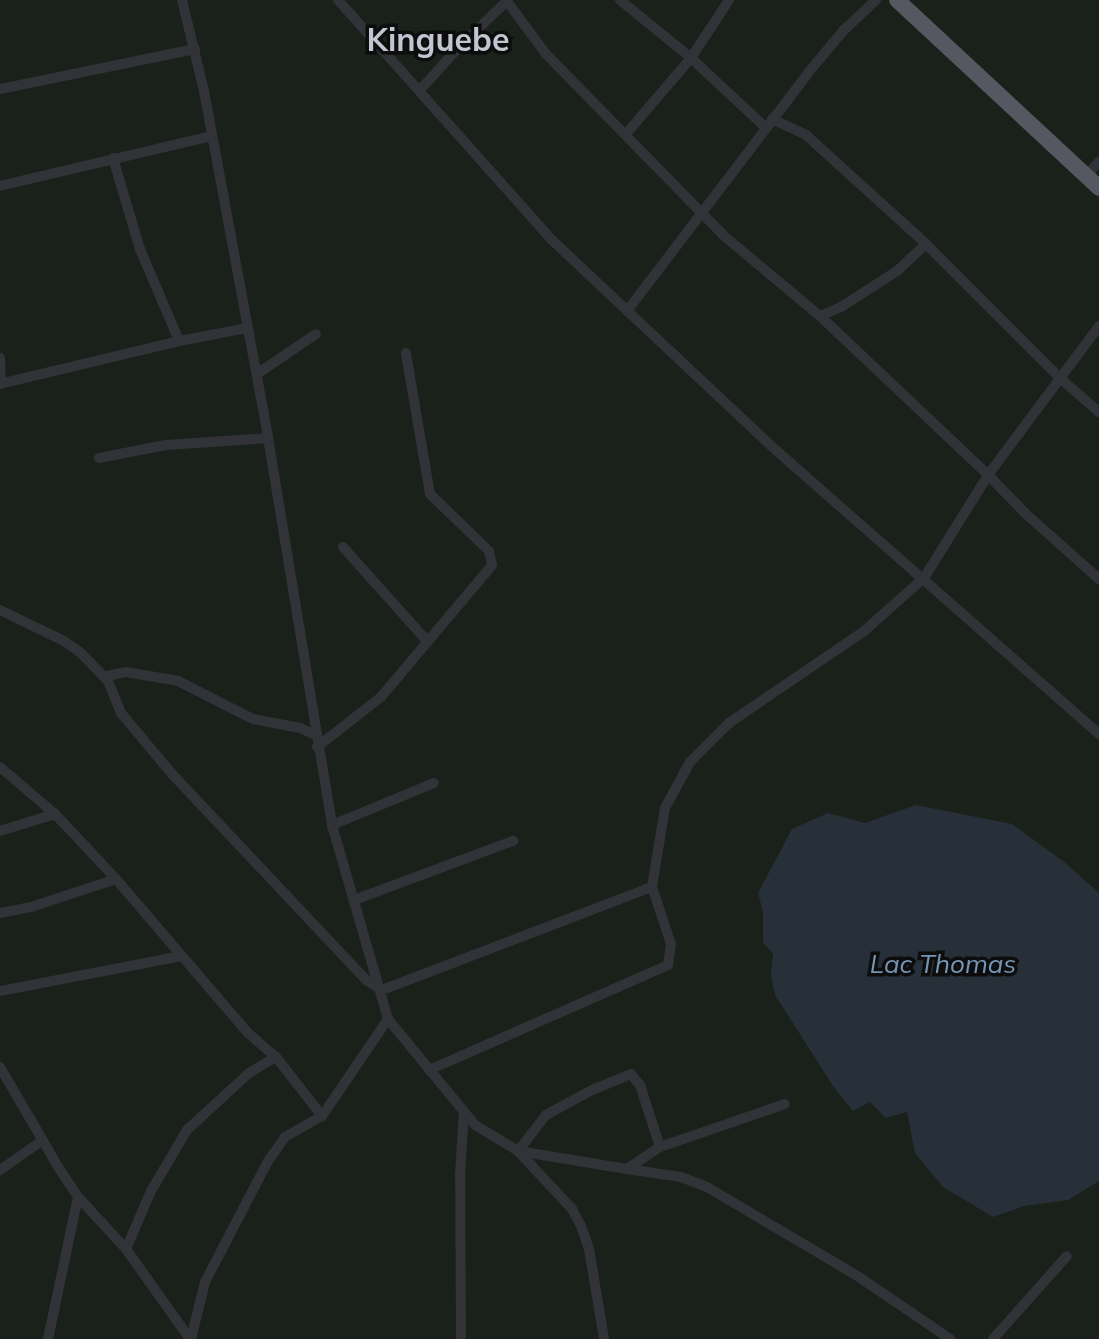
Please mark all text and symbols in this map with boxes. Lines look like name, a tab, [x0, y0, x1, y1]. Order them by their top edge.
district label: Kinguebe	[367, 20, 509, 58]
water label: Lac Thomas	[870, 948, 1016, 980]

